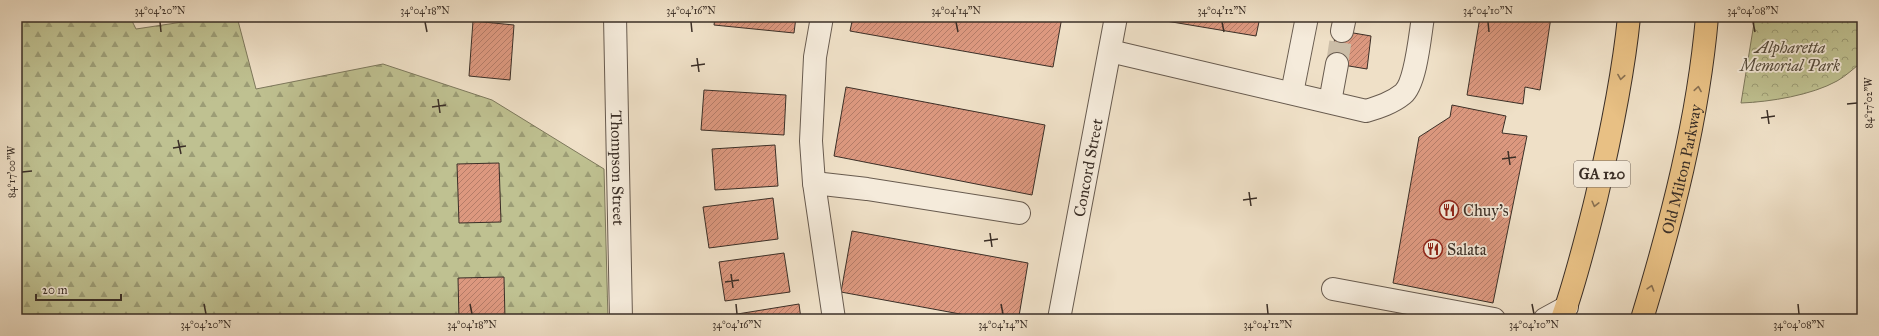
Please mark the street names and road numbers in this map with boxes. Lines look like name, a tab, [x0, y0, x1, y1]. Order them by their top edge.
street label: Old Milton Parkway	[1658, 102, 1705, 236]
street label: Thompson Street	[607, 110, 628, 226]
street label: Concord Street	[1069, 117, 1107, 219]
road number: GA 120	[1574, 161, 1630, 187]

